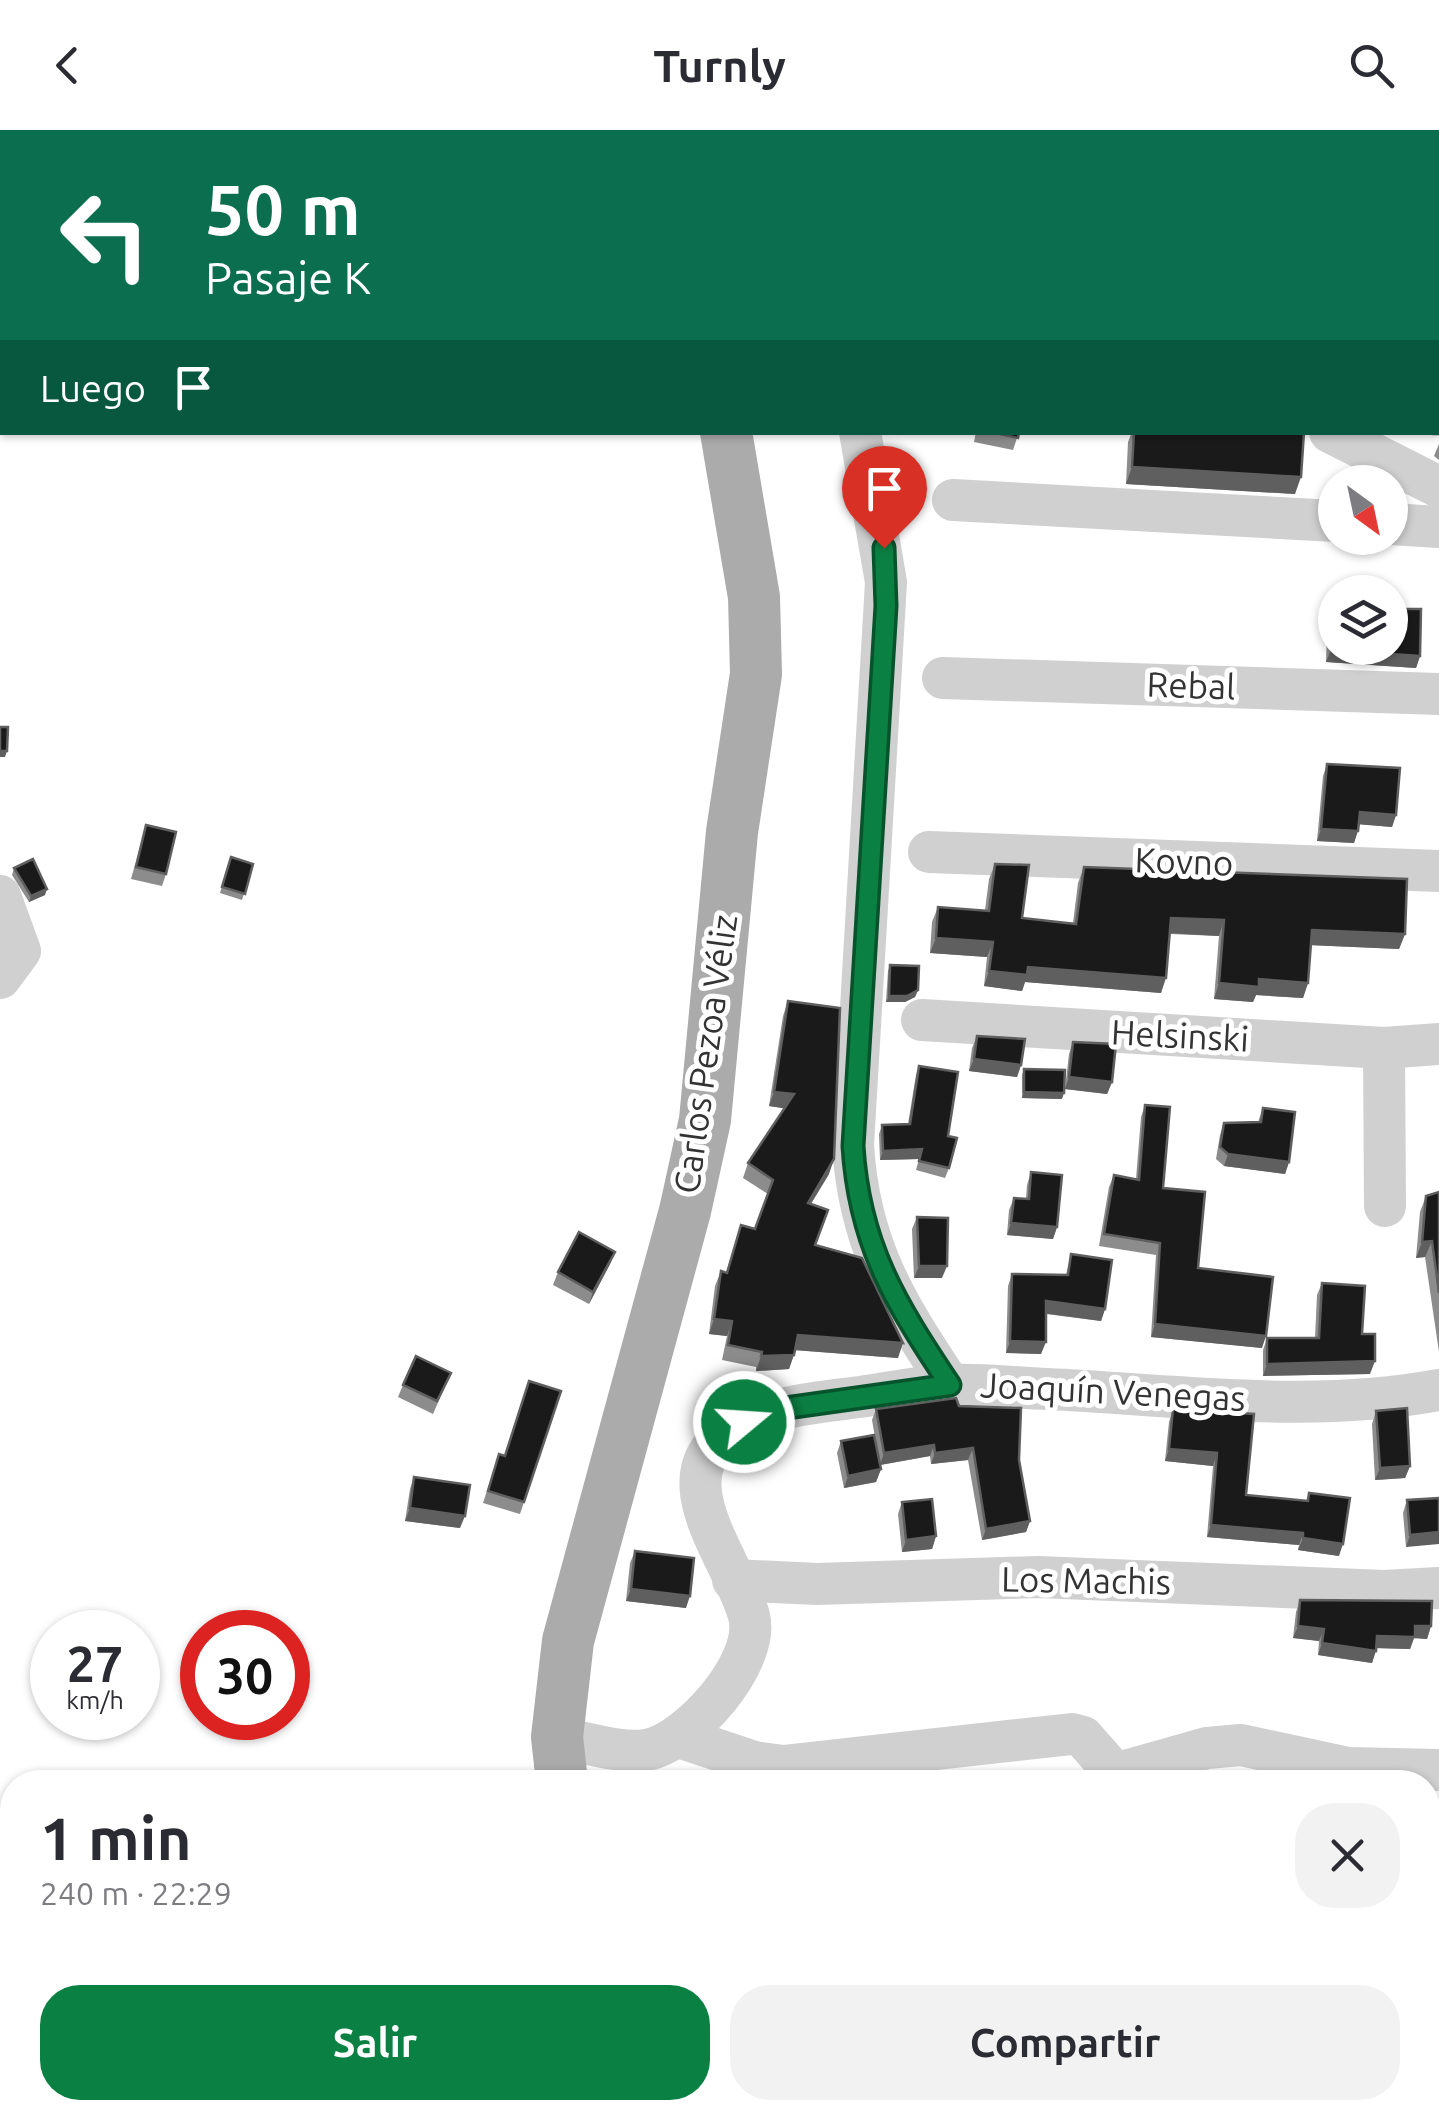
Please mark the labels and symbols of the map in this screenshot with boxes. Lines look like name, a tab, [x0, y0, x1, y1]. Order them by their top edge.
pin	[842, 446, 927, 549]
north arrow	[1318, 465, 1408, 555]
street label: Rebal	[1146, 663, 1236, 707]
street label: Kovno	[1134, 839, 1234, 883]
street label: Carlos Pezoa Véliz	[666, 912, 744, 1196]
street label: Helsinski	[1110, 1011, 1250, 1059]
street label: Joaquín Venegas	[979, 1364, 1247, 1418]
position arrow	[692, 1370, 796, 1474]
street label: Los Machis	[1001, 1559, 1171, 1601]
speed limit sign: 30	[180, 1610, 310, 1740]

